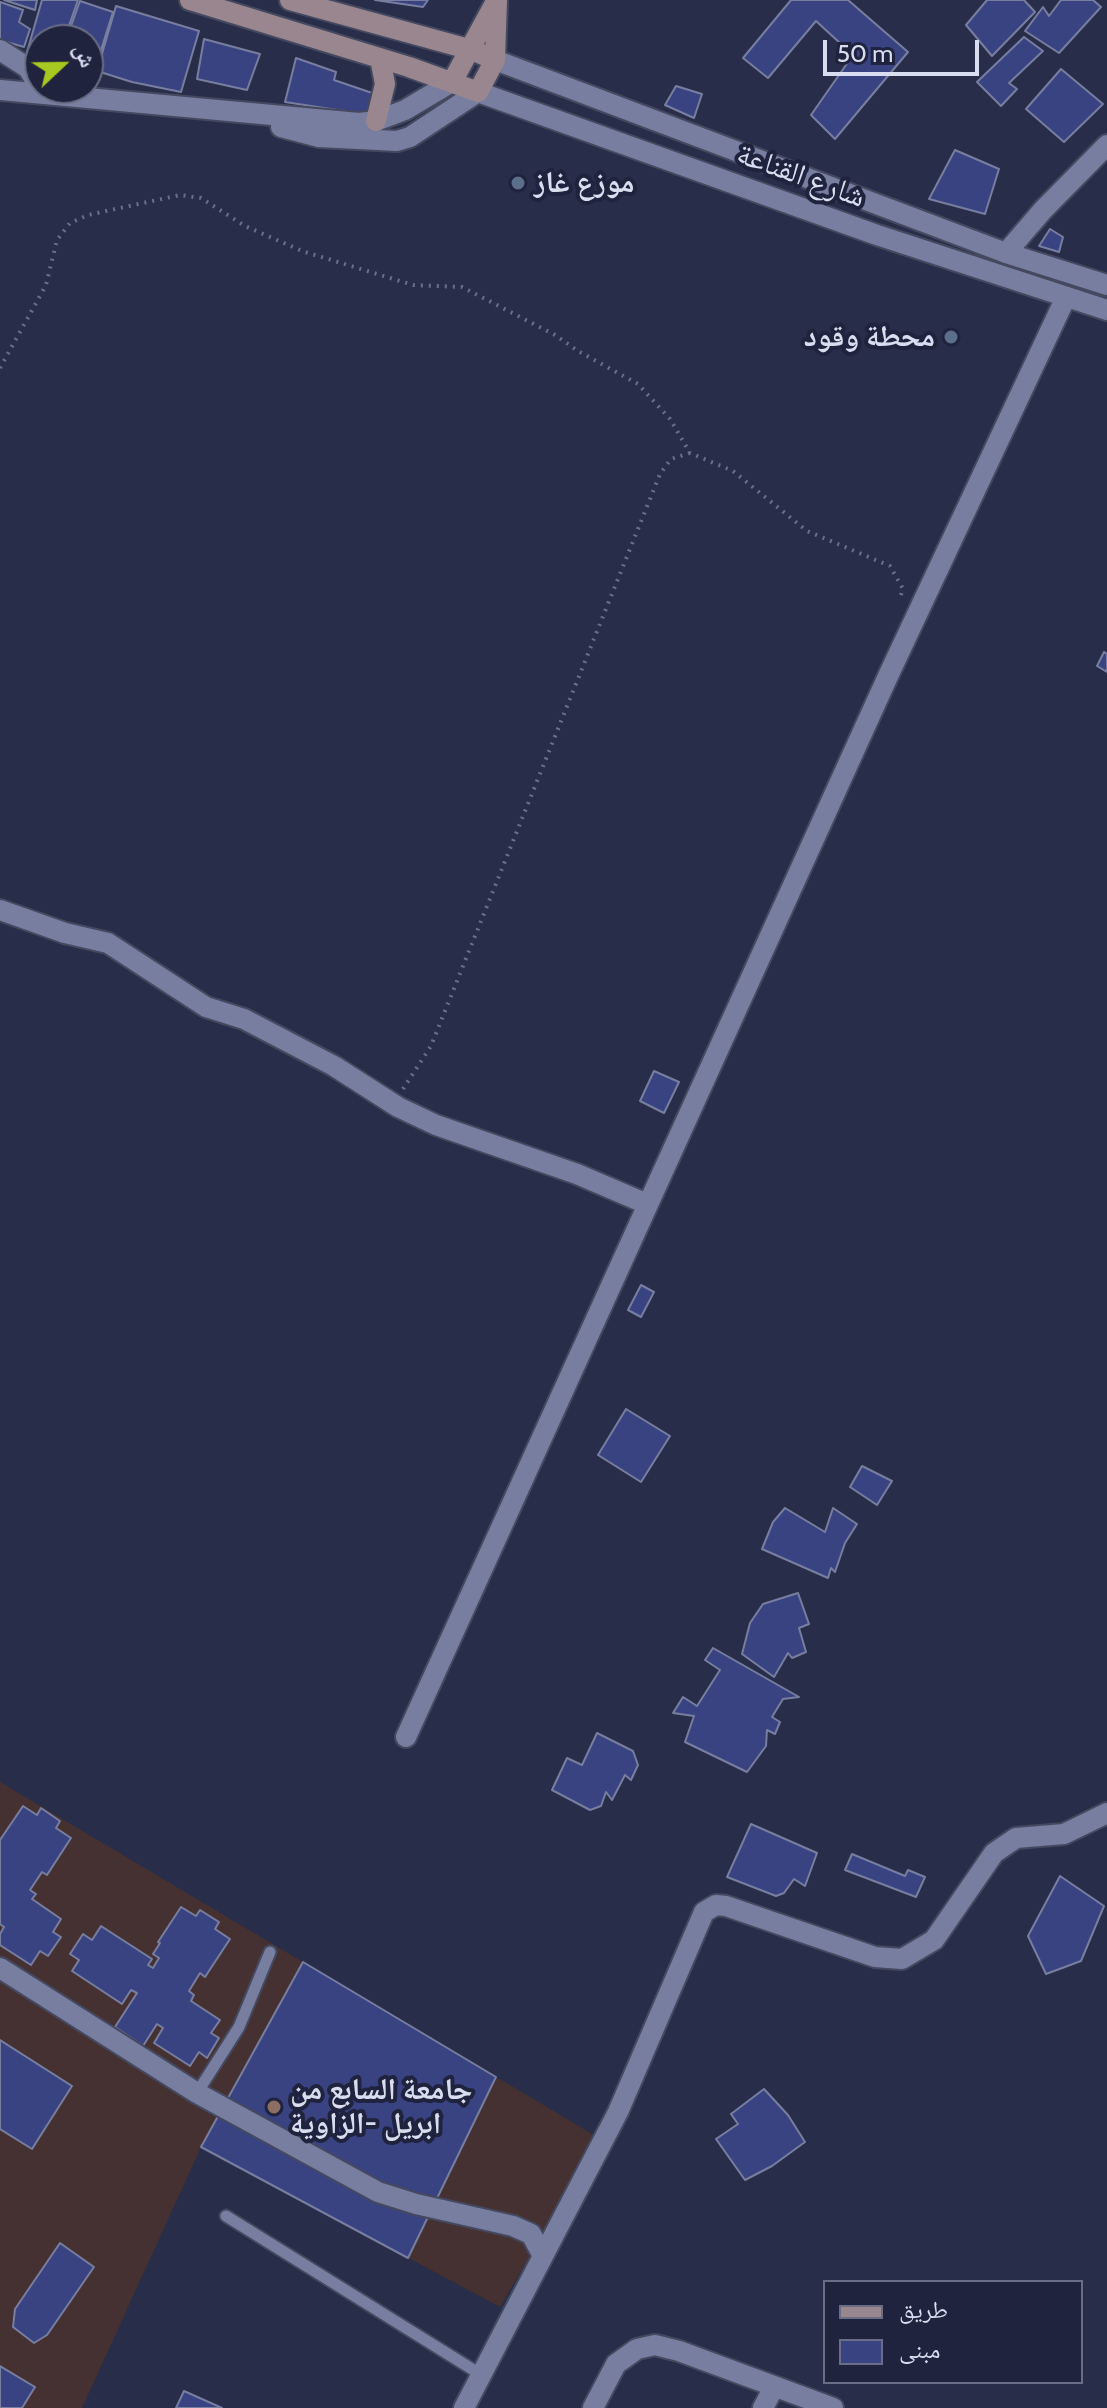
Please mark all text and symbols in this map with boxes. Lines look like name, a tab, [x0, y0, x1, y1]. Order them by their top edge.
north arrow	[24, 24, 104, 104]
scale bar	[827, 24, 983, 74]
text: 50 m	[837, 39, 893, 68]
text: ش	[68, 40, 102, 71]
street label: شارع القناعة	[732, 136, 870, 216]
place label: موزع غاز	[534, 165, 634, 201]
marker: موزع غاز	[509, 174, 527, 192]
place label: محطة وقود	[804, 319, 935, 355]
marker: محطة وقود	[942, 328, 960, 346]
place label: جامعة السابع من ابريل -الزاوية	[290, 2072, 473, 2142]
marker: جامعة السابع من ابريل -الزاوية	[265, 2098, 283, 2116]
legend	[823, 2280, 1083, 2384]
text: طريق	[899, 2295, 948, 2324]
text: مبنى	[899, 2335, 940, 2364]

